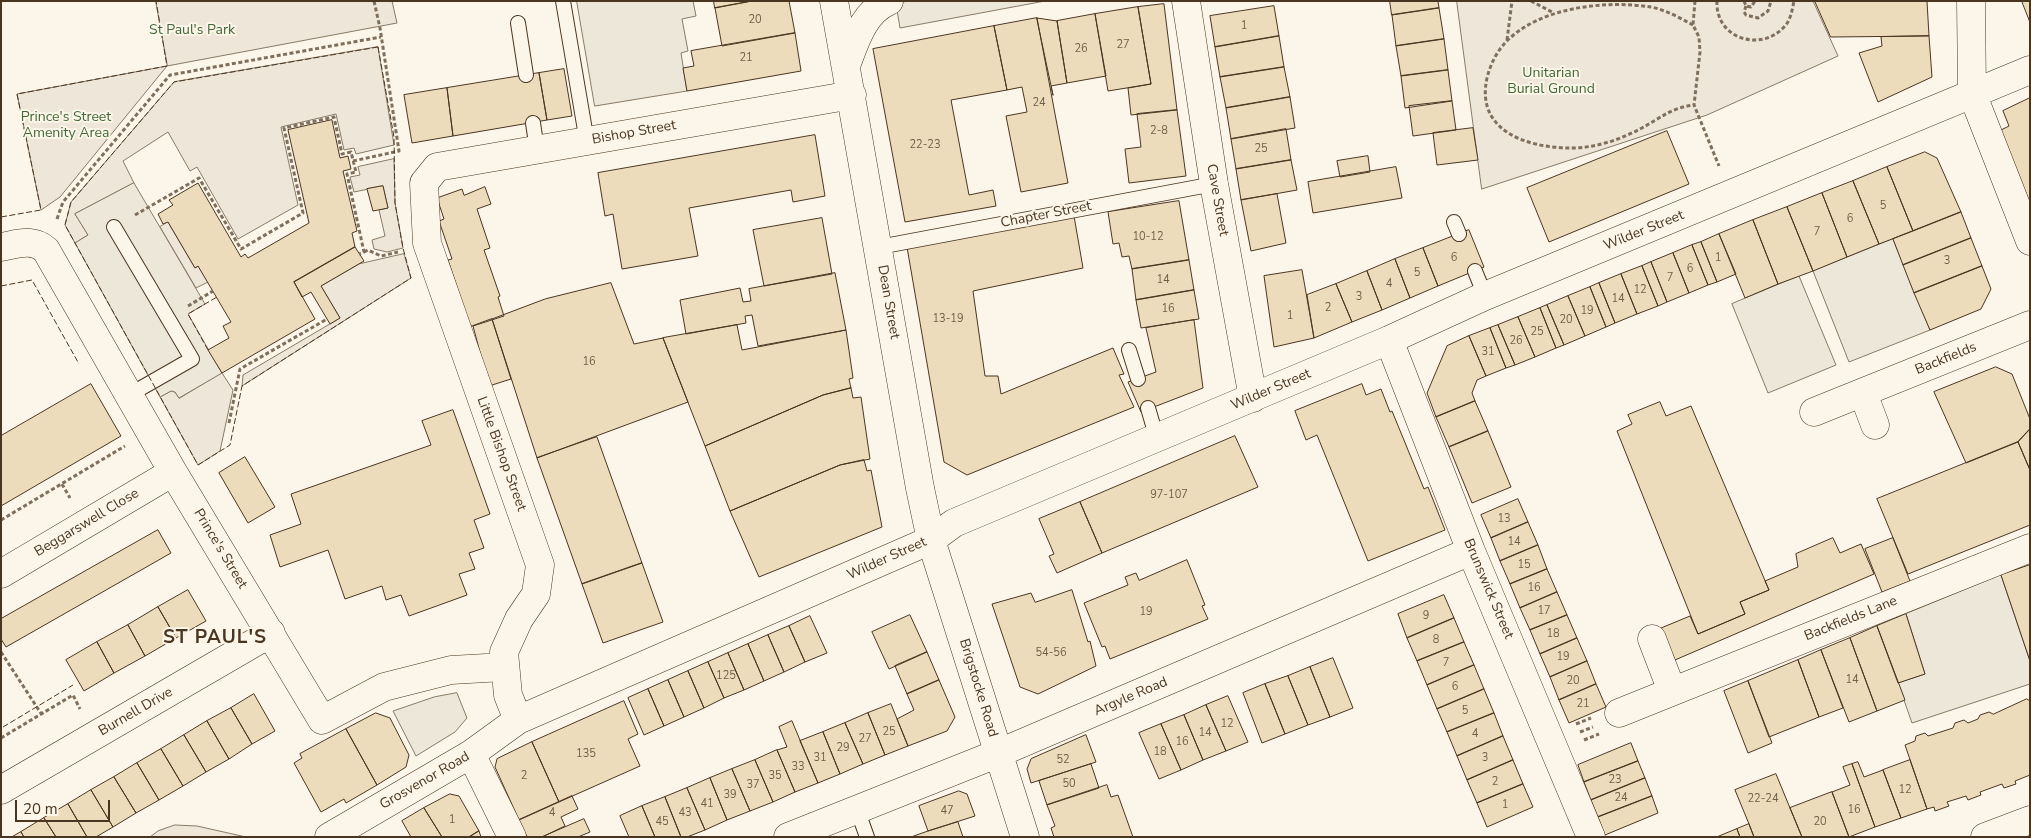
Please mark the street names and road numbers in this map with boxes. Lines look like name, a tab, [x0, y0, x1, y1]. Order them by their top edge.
street label: Bishop Street	[591, 117, 677, 149]
street label: Cave Street	[1202, 163, 1232, 237]
street label: Chapter Street	[999, 198, 1093, 232]
street label: Wilder Street	[1601, 207, 1687, 255]
street label: Dean Street	[873, 264, 903, 340]
street label: Backfields	[1913, 339, 1979, 379]
street label: Wilder Street	[1229, 366, 1313, 414]
street label: Little Bishop Street	[472, 394, 530, 514]
street label: Beggarswell Close	[32, 485, 142, 561]
street label: Prince's Street	[190, 506, 250, 592]
street label: Wilder Street	[845, 534, 929, 584]
street label: Brunswick Street	[1459, 536, 1517, 642]
street label: Backfields Lane	[1802, 593, 1900, 645]
street label: Brigstocke Road	[955, 637, 1001, 739]
street label: Argyle Road	[1092, 674, 1170, 720]
street label: Burnell Drive	[96, 684, 176, 740]
street label: Grosvenor Road	[377, 748, 473, 814]

